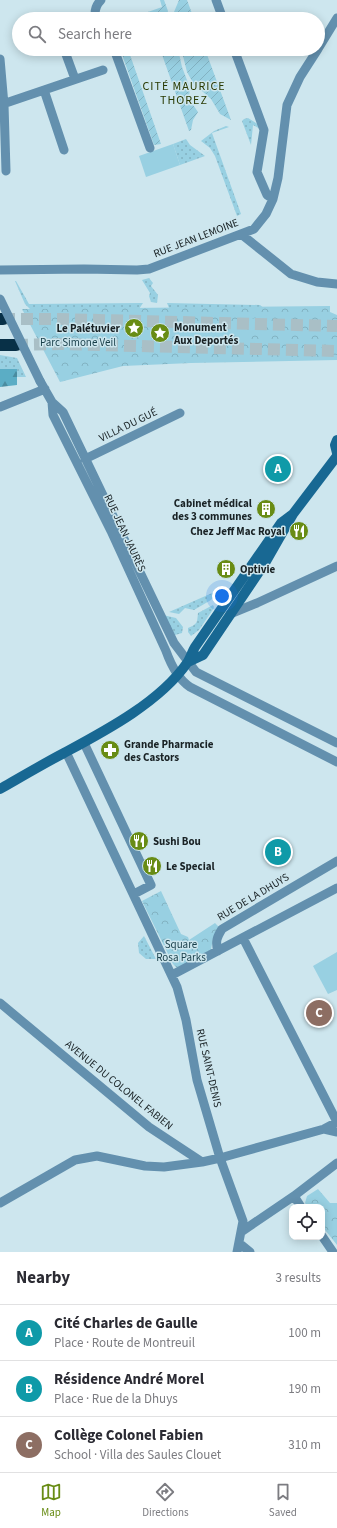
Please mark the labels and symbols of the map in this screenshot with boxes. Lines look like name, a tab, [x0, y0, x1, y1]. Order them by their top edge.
district label: CITÉ MAURICE THOREZ	[142, 78, 226, 109]
street label: RUE JEAN LEMOINE	[151, 215, 241, 261]
place icon: Le Palétuvier	[123, 317, 145, 339]
place label: Monument Aux Deportés	[173, 320, 239, 348]
place label: Le Palétuvier	[57, 321, 121, 336]
place icon: Monument Aux Deportés	[149, 322, 171, 344]
park label: Parc Simone Veil	[40, 335, 116, 350]
street label: VILLA DU GUÉ	[96, 404, 160, 446]
pin: A	[265, 454, 291, 484]
street label: RUE JEAN JAURÈS	[100, 492, 150, 574]
place label: Cabinet médical des 3 communes	[172, 496, 253, 524]
building icon: Cabinet médical des 3 communes	[255, 498, 277, 520]
restaurant icon: Chez Jeff Mac Royal	[288, 520, 310, 542]
place label: Chez Jeff Mac Royal	[190, 524, 286, 539]
building icon: Optivie	[215, 558, 237, 580]
place label: Optivie	[240, 562, 276, 577]
your location	[212, 586, 232, 606]
place label: Grande Pharmacie des Castors	[124, 737, 214, 765]
pharmacy icon: Grande Pharmacie des Castors	[99, 739, 121, 761]
restaurant icon: Sushi Bou	[128, 830, 150, 852]
place label: Sushi Bou	[153, 834, 201, 849]
pin: B	[265, 837, 291, 867]
restaurant icon: Le Special	[141, 855, 163, 877]
place label: Le Special	[166, 859, 216, 874]
street label: RUE DE LA DHUYS	[214, 870, 292, 924]
park label: Square Rosa Parks	[156, 937, 206, 965]
pin: C	[306, 998, 332, 1028]
street label: RUE SAINT-DENIS	[193, 1027, 225, 1109]
street label: AVENUE DU COLONEL FABIEN	[62, 1037, 176, 1133]

